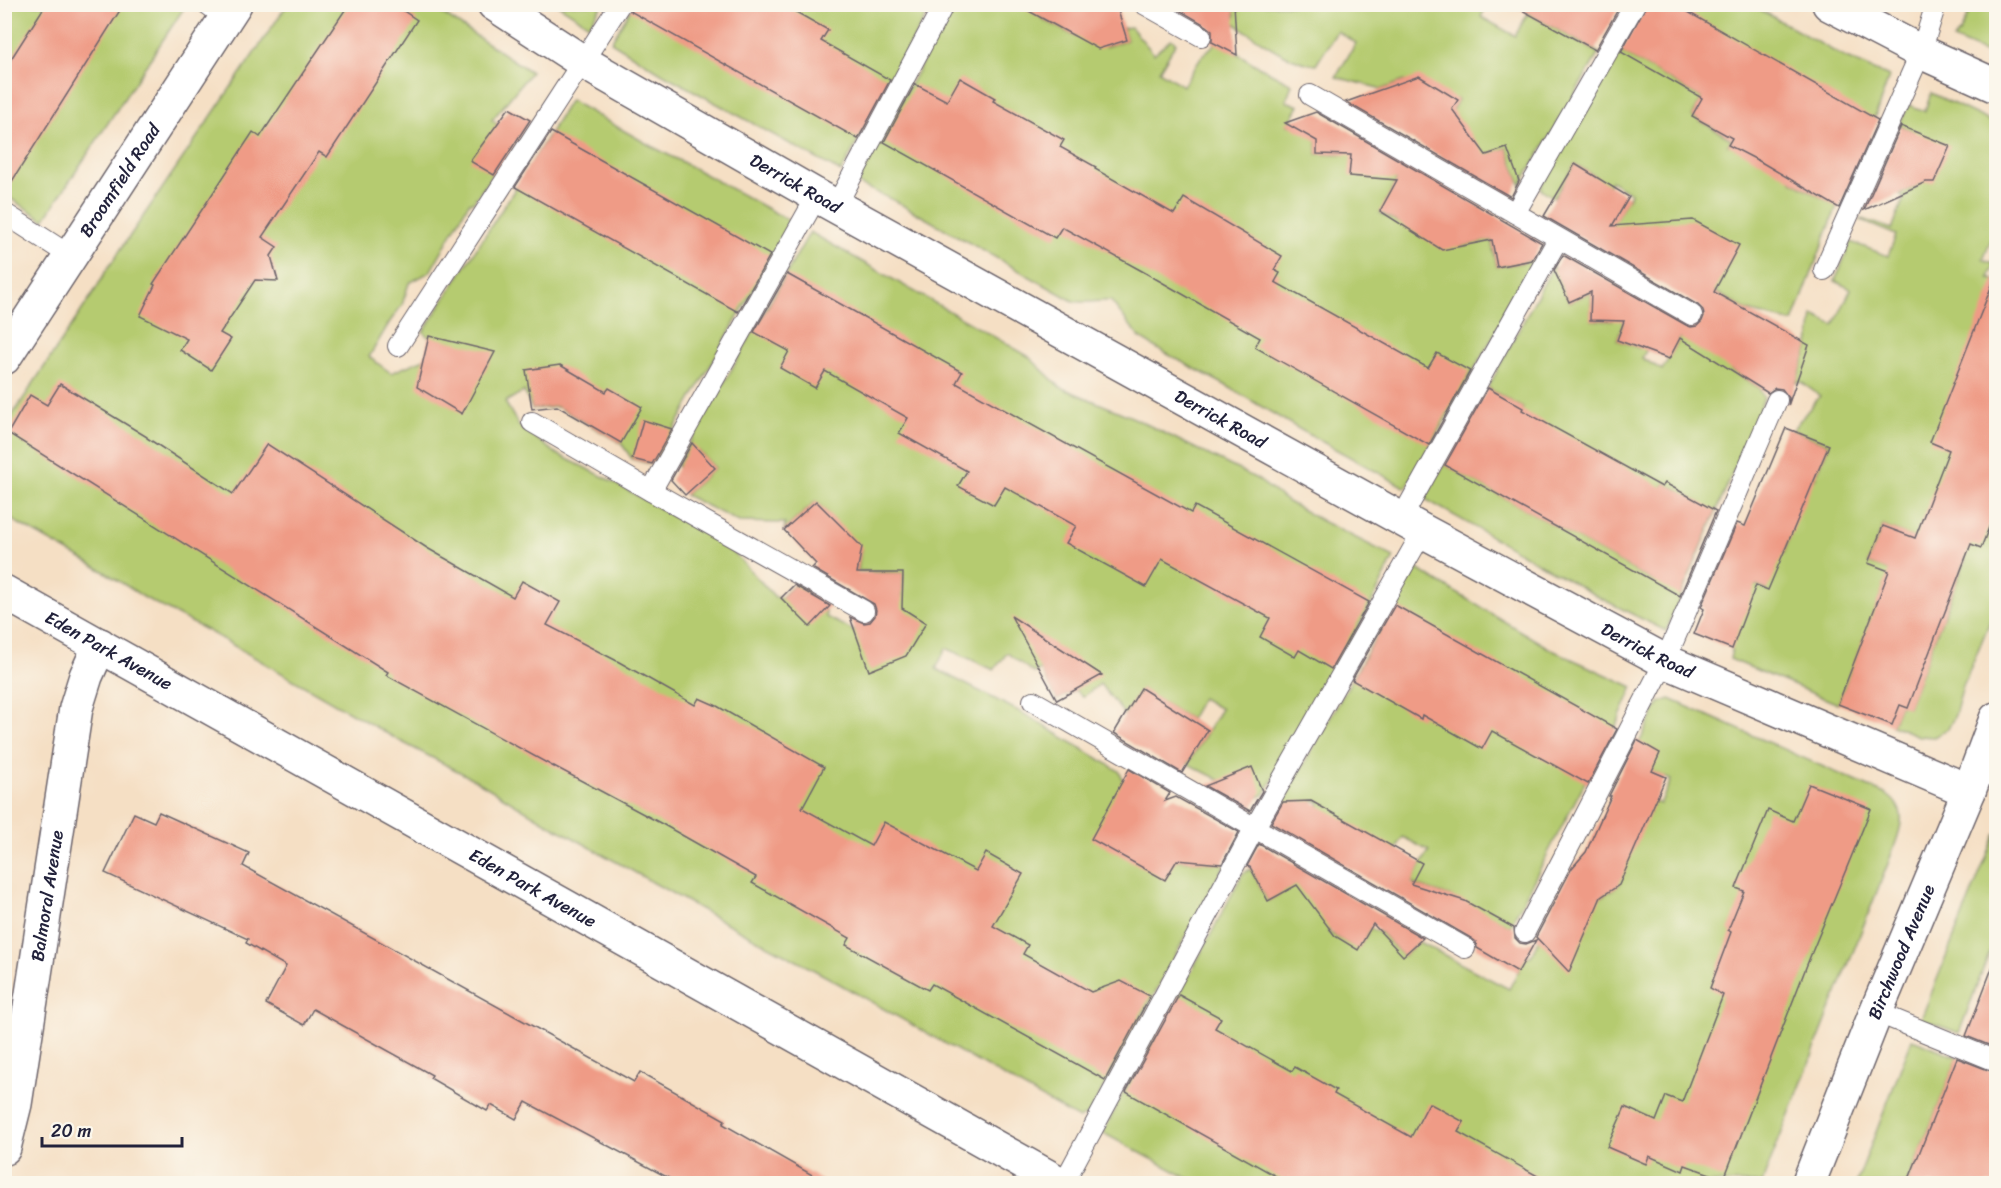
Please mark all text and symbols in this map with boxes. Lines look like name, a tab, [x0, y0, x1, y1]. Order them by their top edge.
street label: Broomfield Road	[71, 116, 170, 244]
street label: Derrick Road	[743, 145, 849, 223]
street label: Derrick Road	[1168, 381, 1274, 458]
street label: Eden Park Avenue	[39, 602, 179, 699]
street label: Derrick Road	[1595, 613, 1701, 688]
street label: Balmoral Avenue	[21, 828, 73, 964]
street label: Eden Park Avenue	[463, 839, 603, 937]
street label: Birchwood Avenue	[1858, 879, 1944, 1025]
scale bar	[42, 1110, 182, 1148]
text: 20 m	[51, 1115, 91, 1147]

